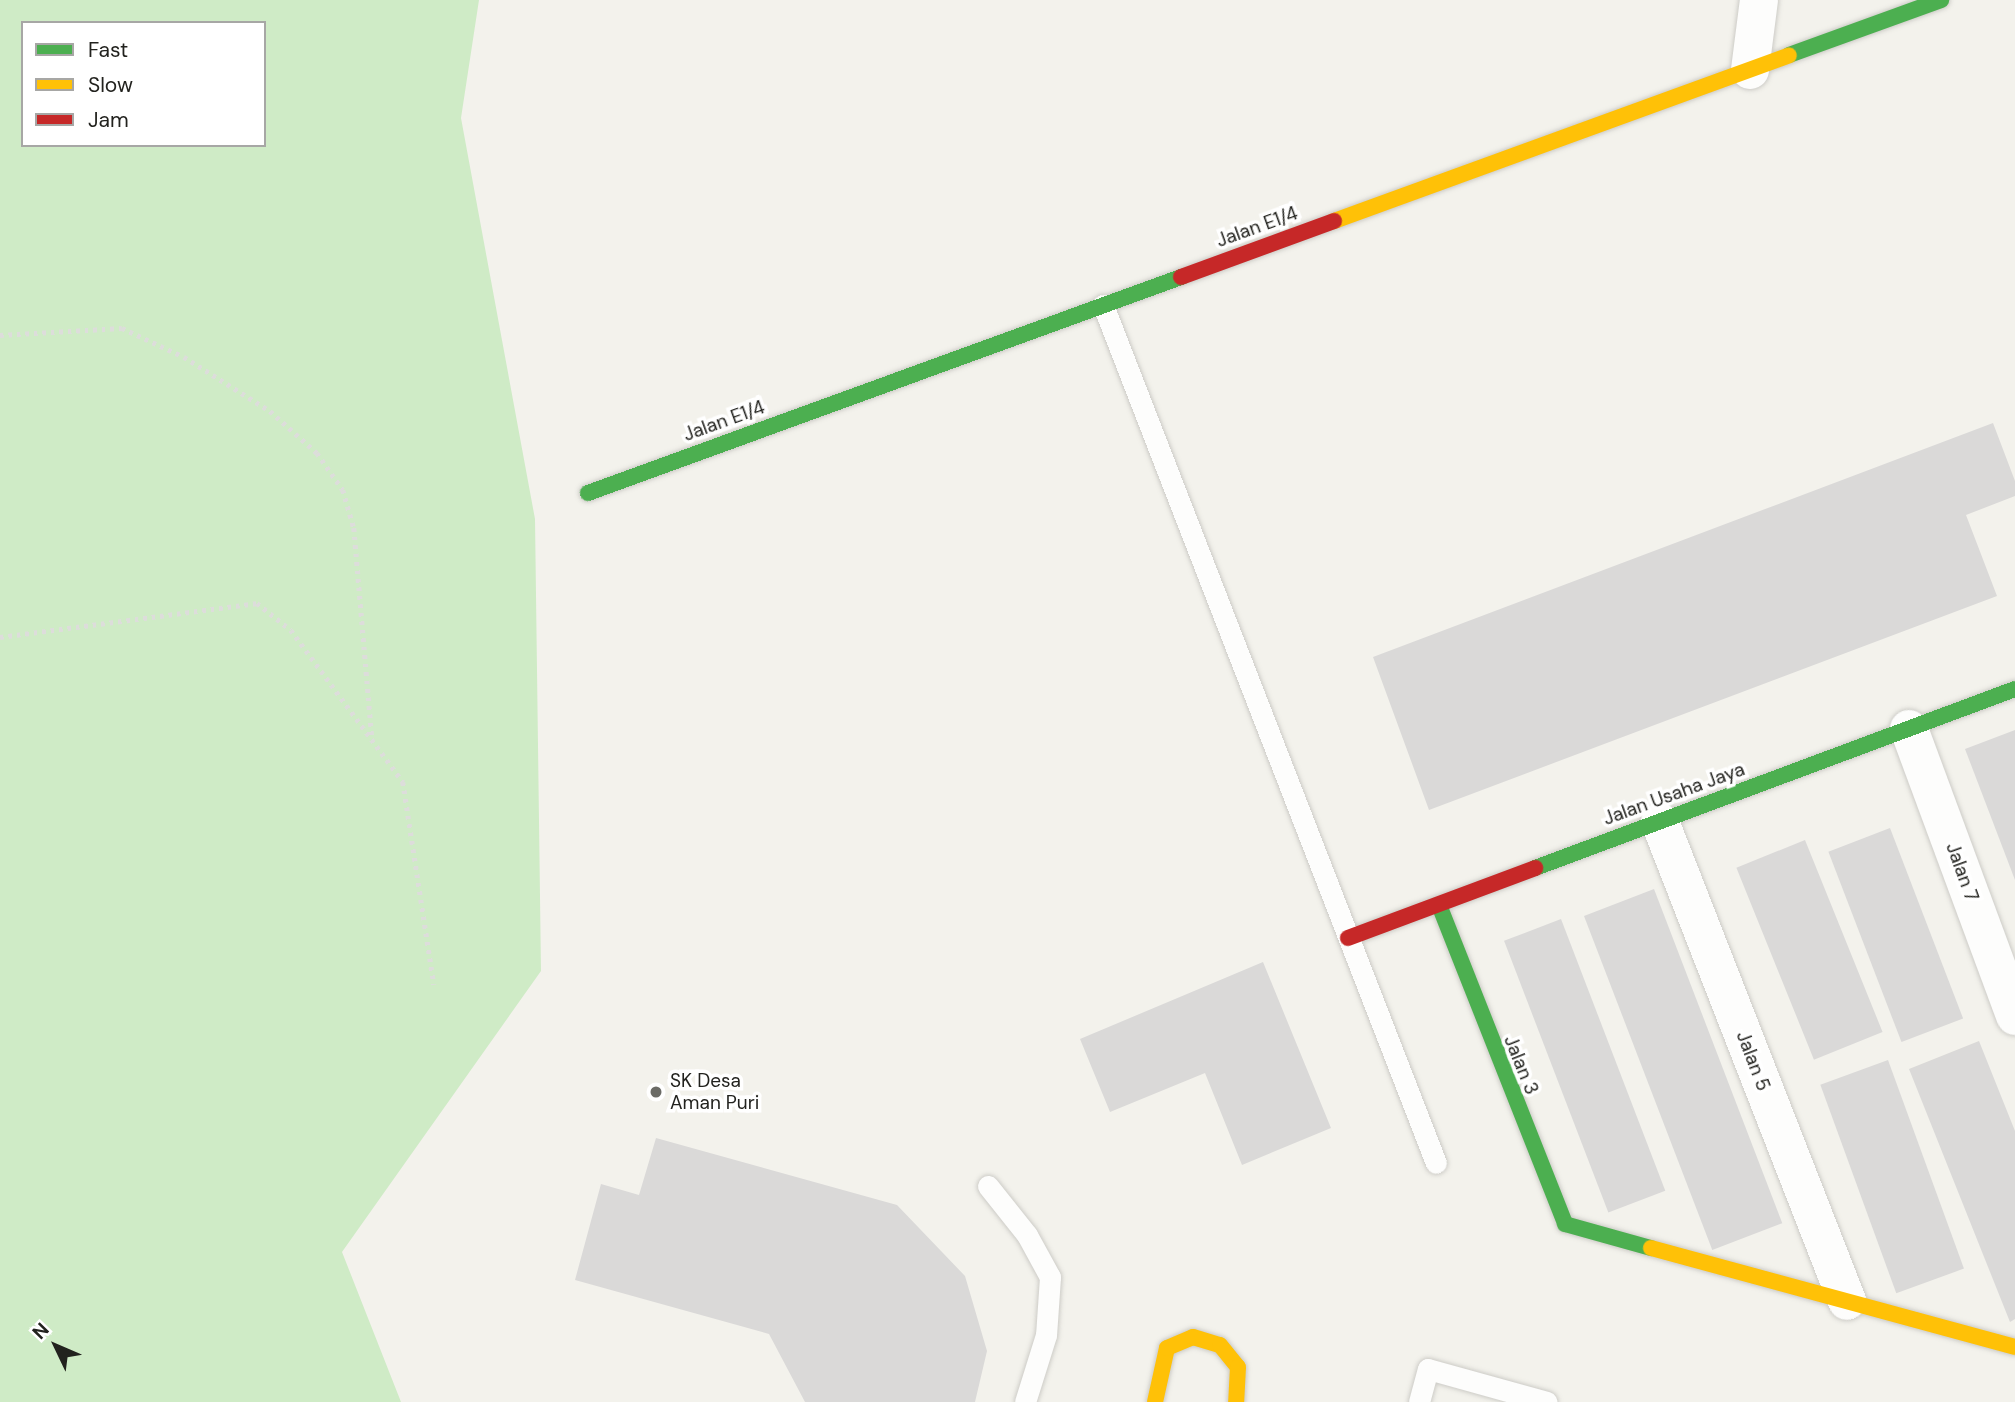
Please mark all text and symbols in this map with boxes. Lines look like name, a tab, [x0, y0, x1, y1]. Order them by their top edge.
legend	[21, 21, 266, 147]
text: Fast	[88, 36, 128, 64]
text: Slow	[88, 71, 133, 99]
text: Jam	[88, 106, 129, 134]
street label: Jalan E1/4	[1213, 202, 1301, 252]
street label: Jalan E1/4	[680, 396, 768, 446]
street label: Jalan Usaha Jaya	[1600, 758, 1748, 830]
street label: Jalan 7	[1941, 840, 1983, 904]
street label: Jalan 5	[1731, 1028, 1775, 1094]
street label: Jalan 3	[1499, 1032, 1543, 1098]
place label: SK Desa Aman Puri	[670, 1070, 759, 1114]
marker: SK Desa Aman Puri	[648, 1084, 664, 1100]
north arrow	[21, 1311, 91, 1381]
text: N	[27, 1317, 54, 1345]

